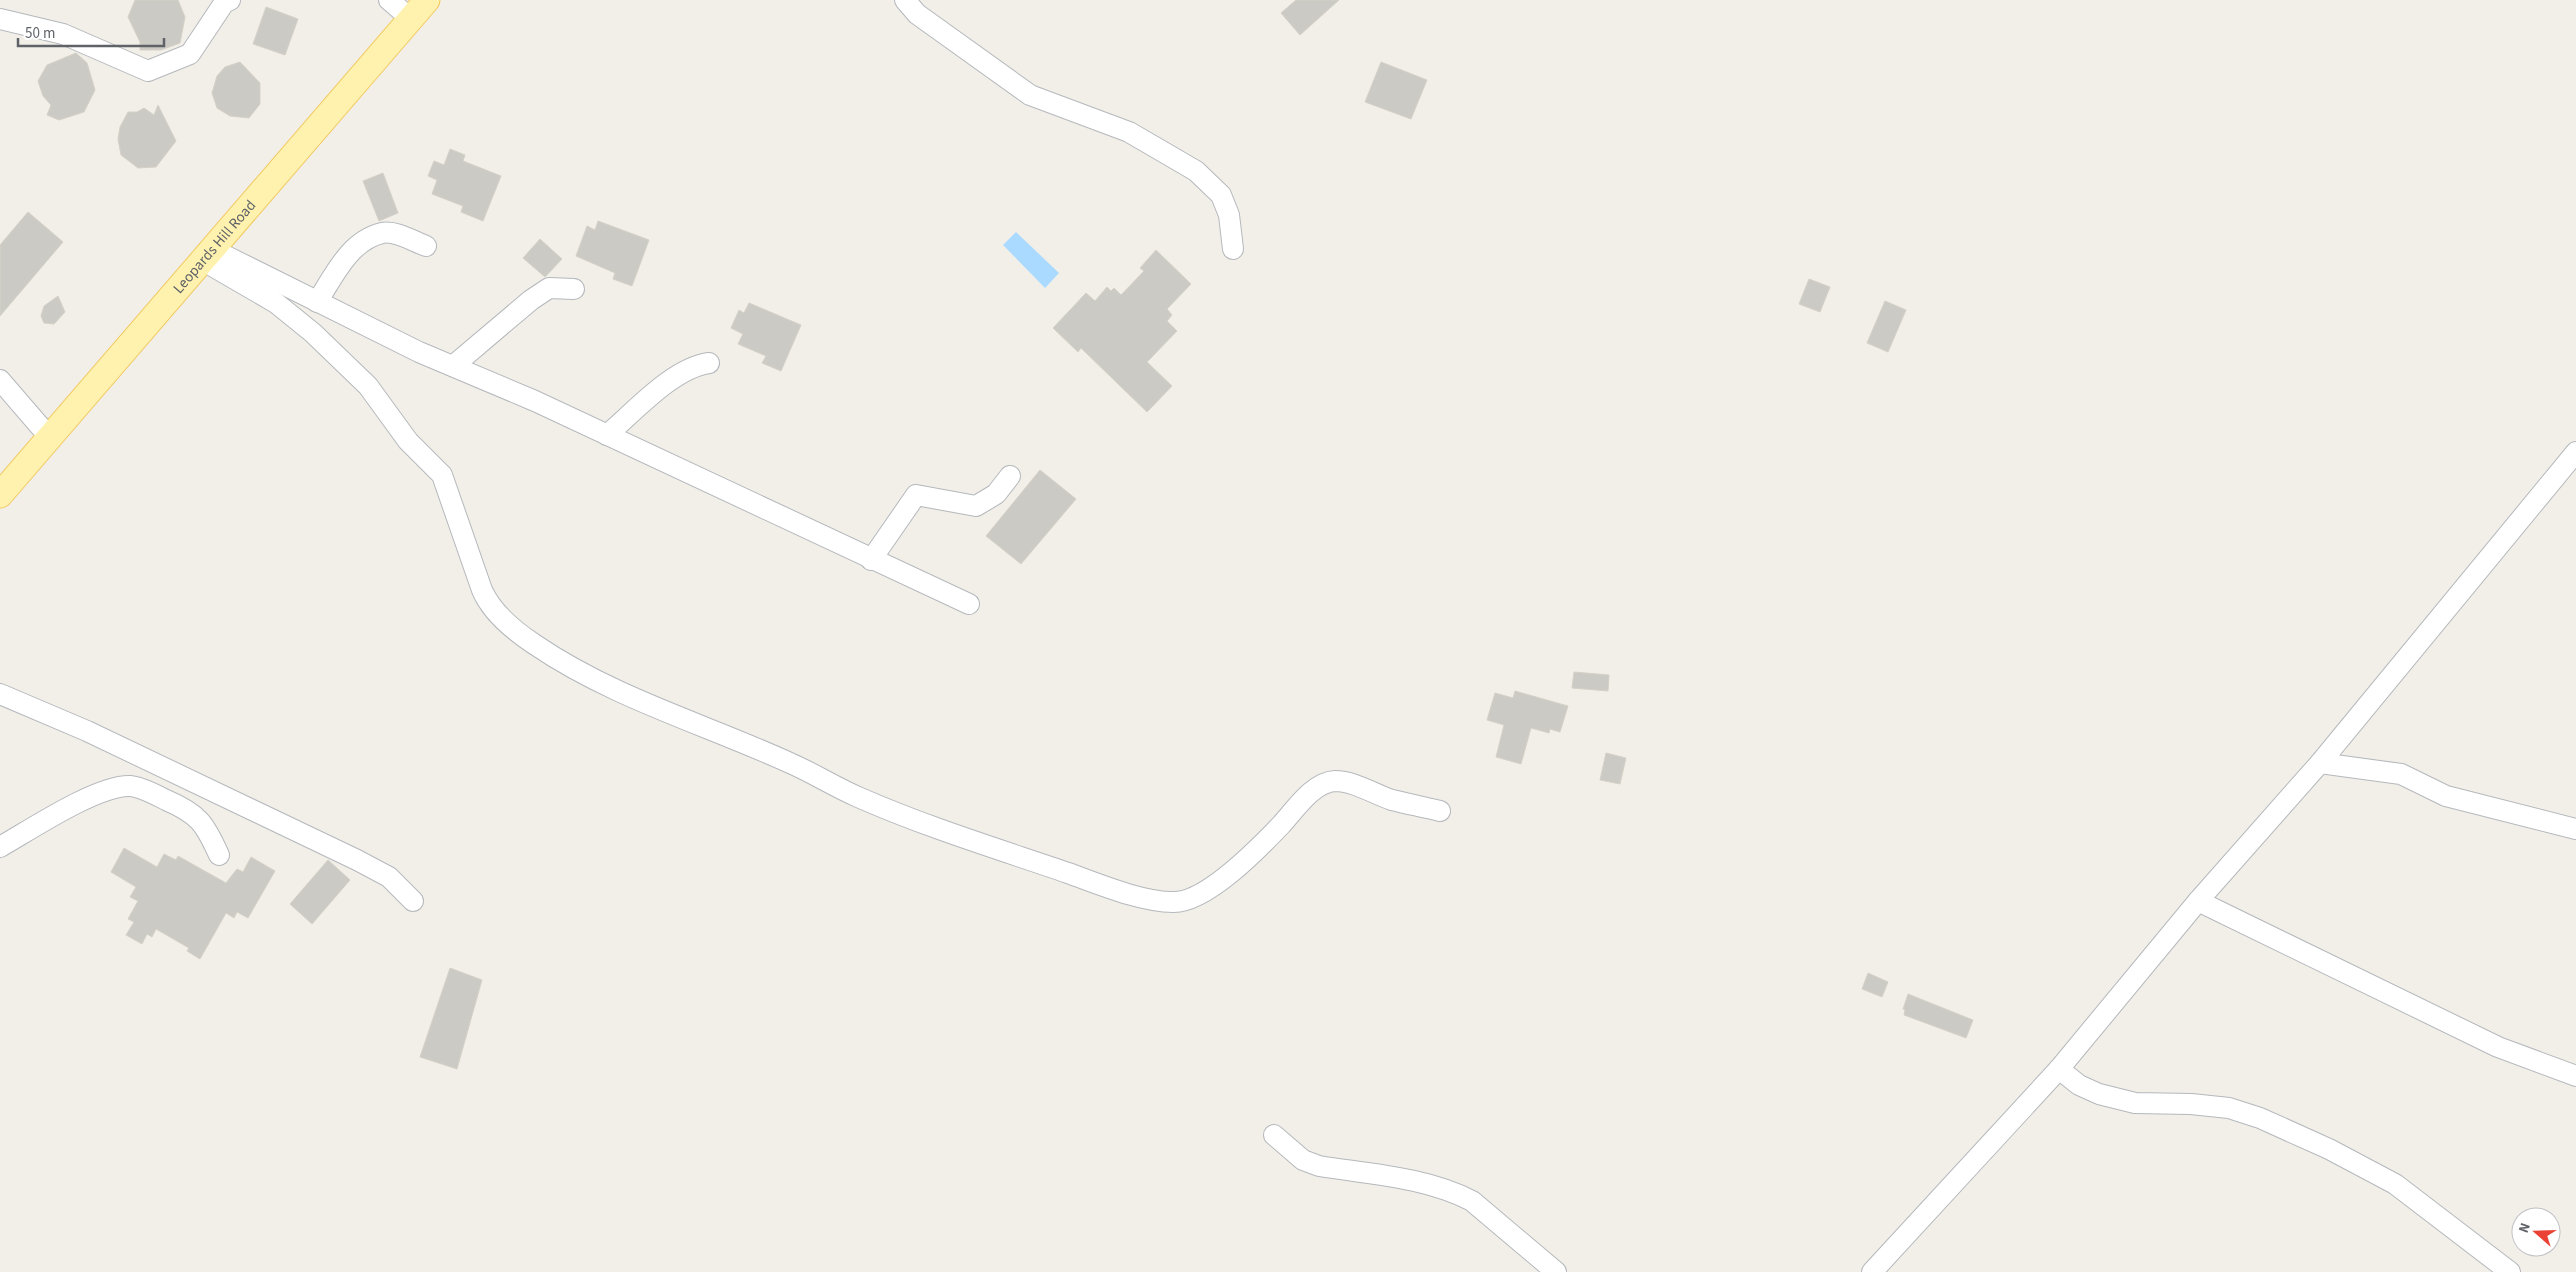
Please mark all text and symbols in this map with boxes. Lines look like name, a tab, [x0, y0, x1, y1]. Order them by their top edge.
scale bar	[18, 15, 164, 47]
text: 50 m	[25, 23, 55, 44]
street label: Leopards Hill Road	[168, 196, 261, 298]
north arrow	[2511, 1207, 2561, 1257]
text: N	[2514, 1220, 2536, 1236]

